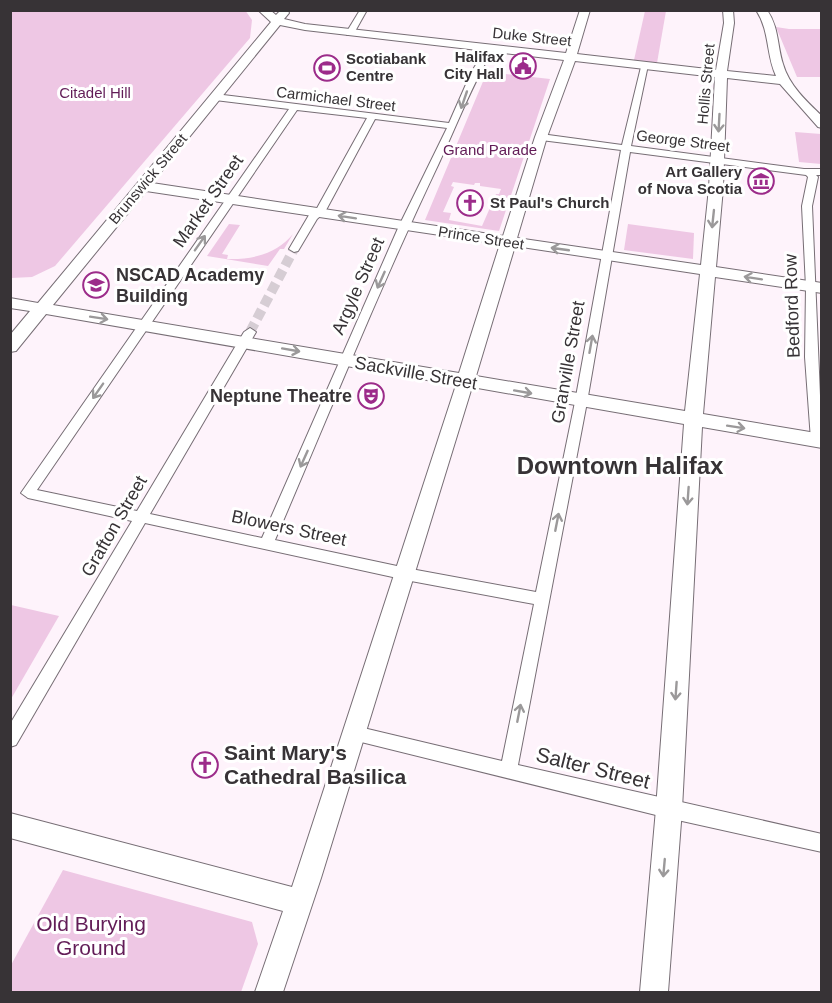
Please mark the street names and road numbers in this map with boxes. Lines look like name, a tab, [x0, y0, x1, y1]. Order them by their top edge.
street label: Duke Street	[492, 24, 573, 49]
street label: Hollis Street	[694, 42, 718, 125]
street label: Carmichael Street	[275, 83, 397, 114]
street label: George Street	[635, 126, 732, 155]
street label: Brunswick Street	[105, 129, 191, 227]
street label: Market Street	[169, 151, 247, 251]
street label: Prince Street	[437, 222, 526, 253]
street label: Argyle Street	[328, 234, 388, 338]
street label: Bedford Row	[780, 253, 804, 358]
street label: Granville Street	[547, 299, 589, 425]
street label: Sackville Street	[353, 352, 479, 394]
street label: Grafton Street	[77, 472, 151, 580]
street label: Blowers Street	[230, 506, 348, 550]
street label: Salter Street	[534, 742, 653, 793]

